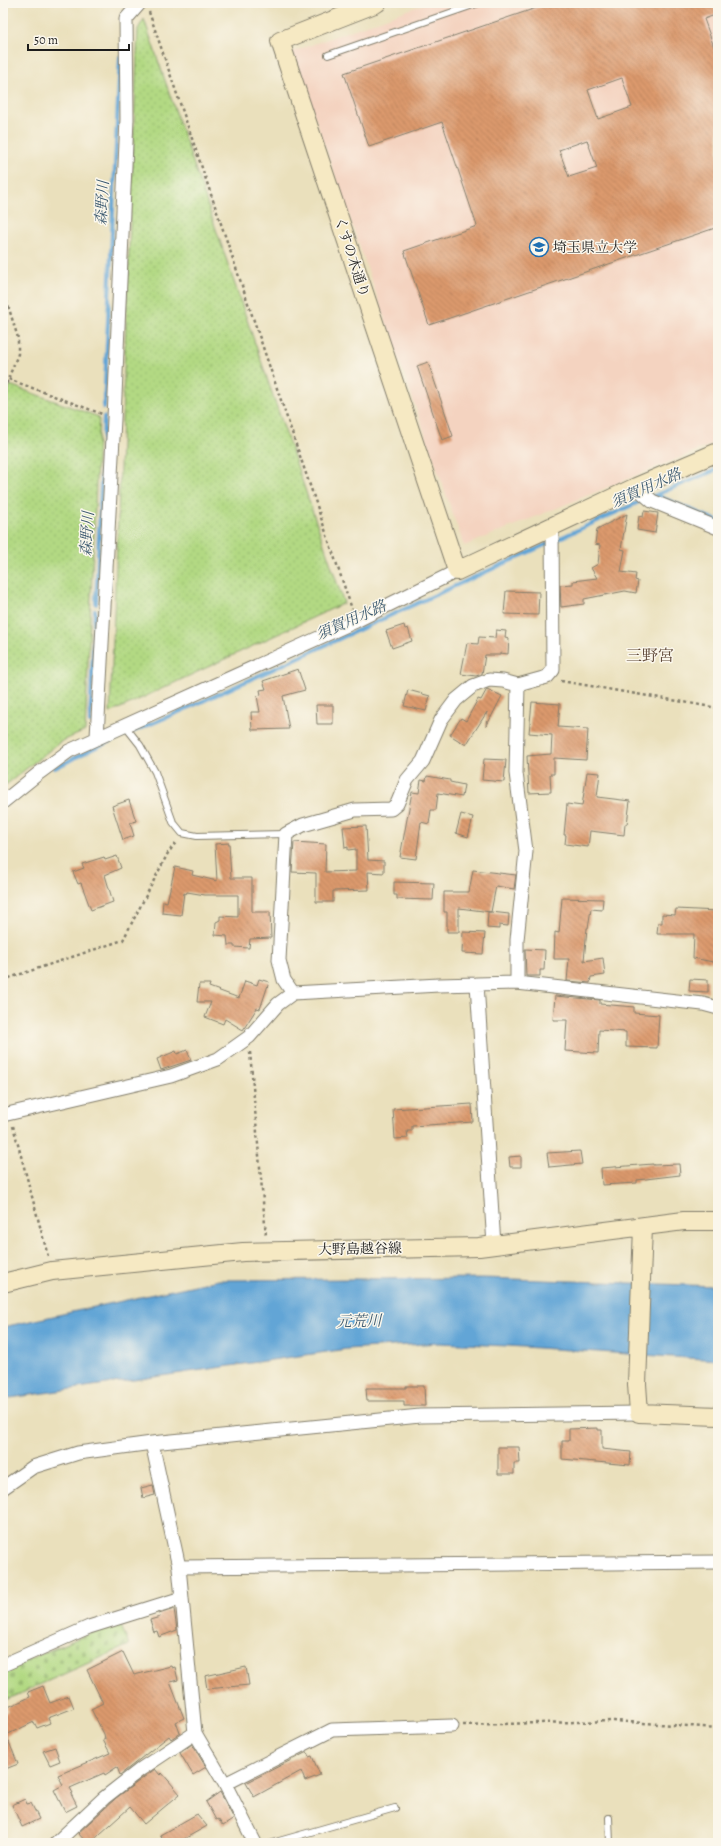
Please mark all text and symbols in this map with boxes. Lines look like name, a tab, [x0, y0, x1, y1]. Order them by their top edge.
scale bar	[28, 26, 129, 52]
text: 50 m	[34, 32, 58, 48]
water label: 森野川	[91, 178, 113, 226]
street label: くすの木通り	[330, 214, 374, 300]
school or university icon: 埼玉県立大学	[528, 236, 550, 258]
place label: 埼玉県立大学	[553, 238, 637, 257]
water label: 須賀用水路	[608, 463, 685, 512]
water label: 森野川	[76, 509, 98, 557]
water label: 須賀用水路	[313, 595, 390, 644]
district label: 三野宮	[626, 645, 674, 667]
street label: 大野島越谷線	[318, 1239, 402, 1259]
water label: 元荒川	[336, 1311, 384, 1331]

